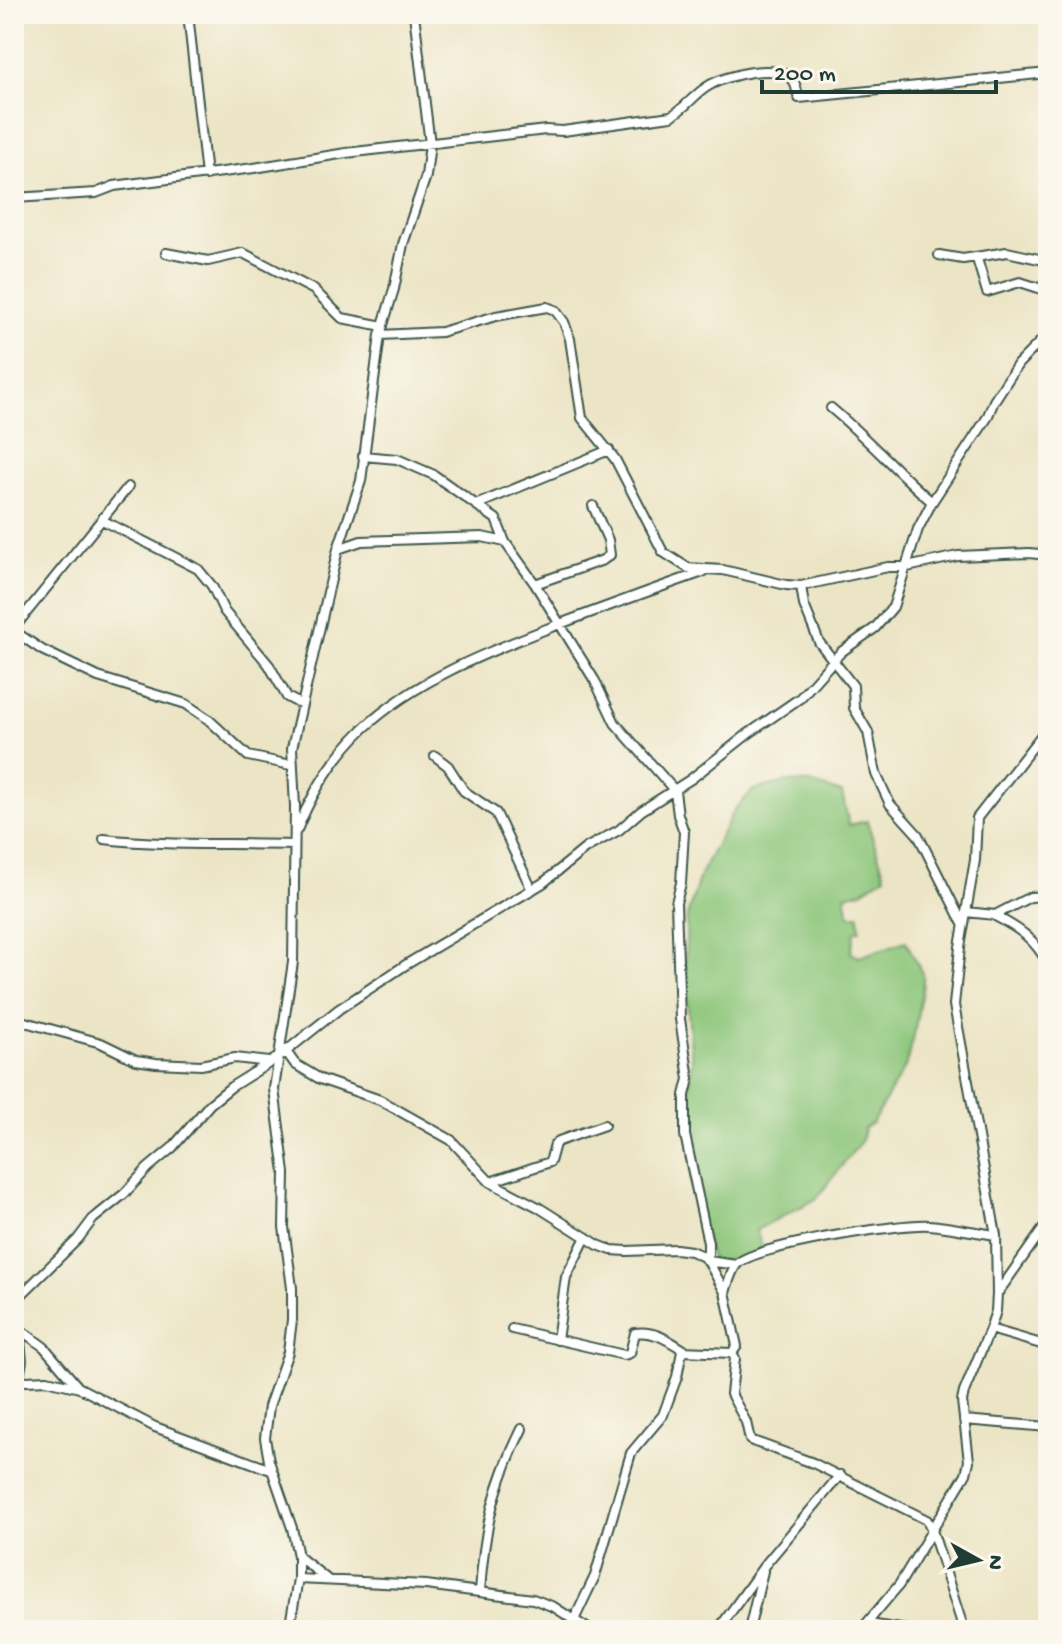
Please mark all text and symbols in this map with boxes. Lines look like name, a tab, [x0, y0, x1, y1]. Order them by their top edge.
scale bar	[762, 44, 996, 94]
text: 200 m	[774, 61, 836, 90]
north arrow	[938, 1520, 1018, 1600]
text: N	[980, 1553, 1008, 1571]

